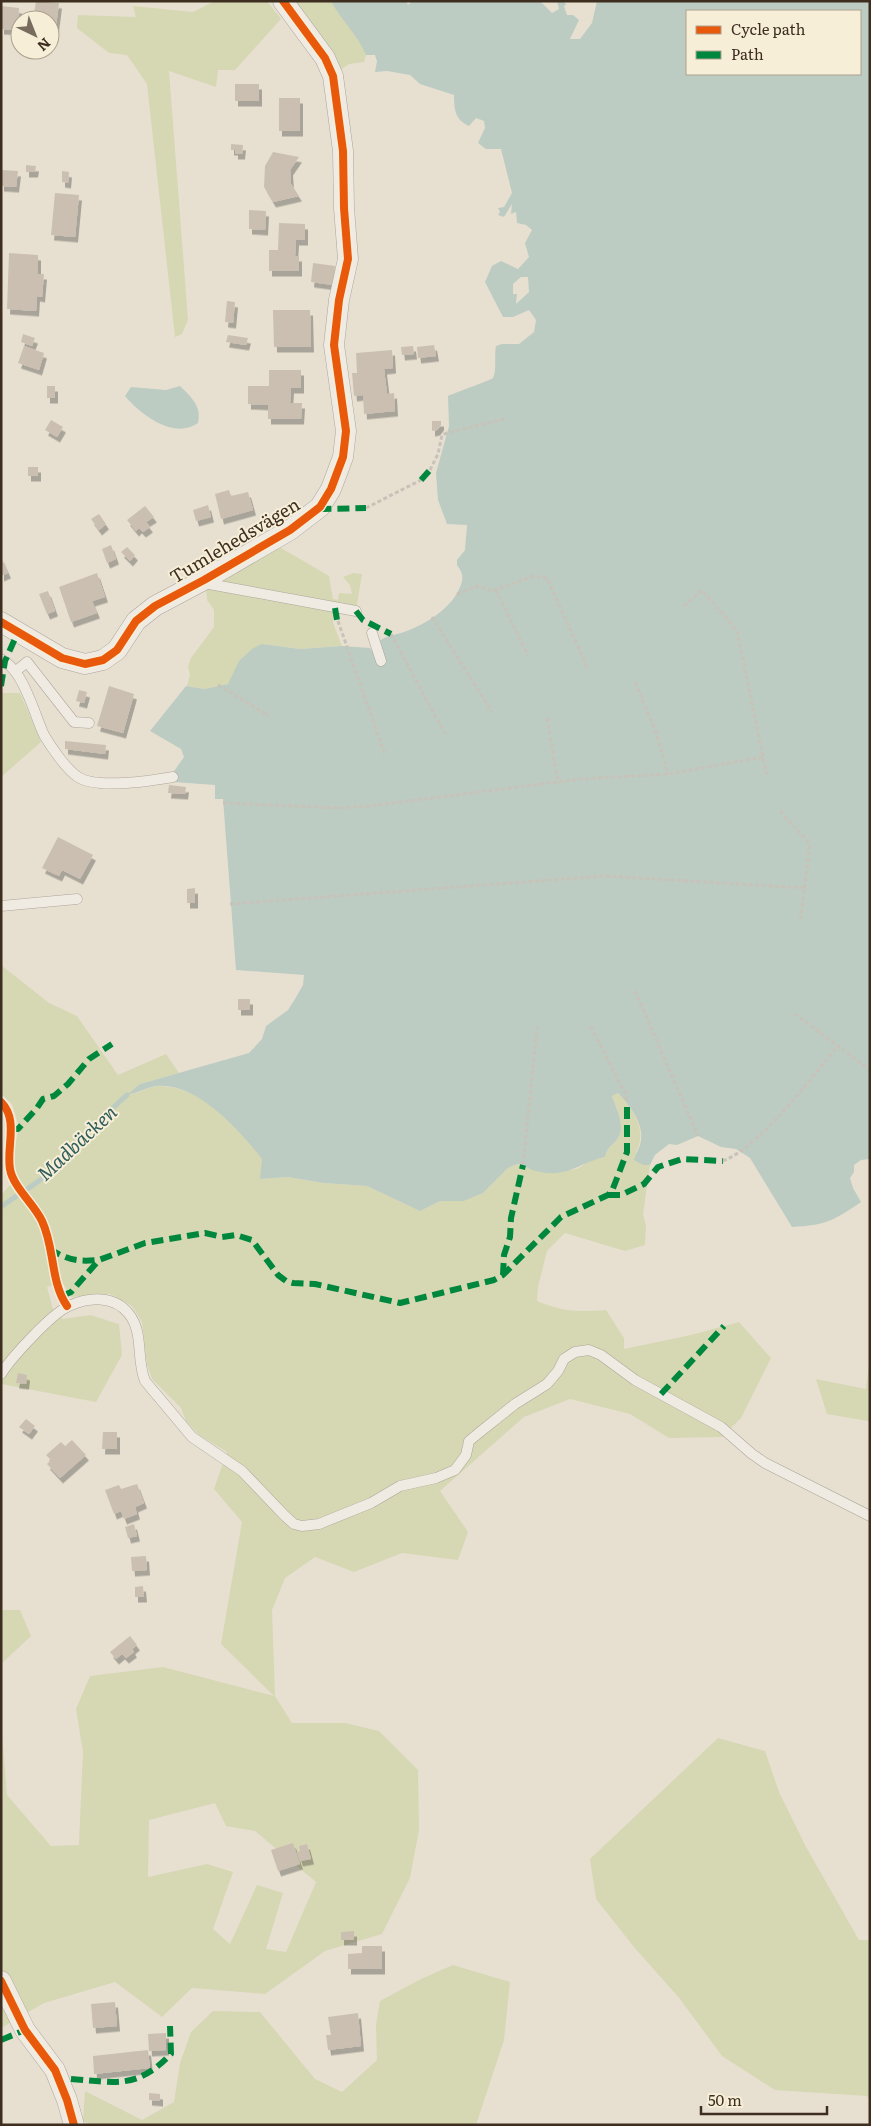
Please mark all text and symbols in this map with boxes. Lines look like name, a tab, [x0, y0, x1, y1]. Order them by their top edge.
north arrow	[10, 10, 60, 60]
legend	[686, 10, 861, 75]
text: Cycle path	[731, 17, 806, 40]
text: N	[33, 34, 56, 57]
text: Path	[731, 42, 764, 65]
street label: Tumlehedsvägen	[164, 490, 305, 589]
water label: Madbäcken	[30, 1098, 123, 1187]
scale bar	[701, 2084, 827, 2116]
text: 50 m	[708, 2088, 742, 2111]

